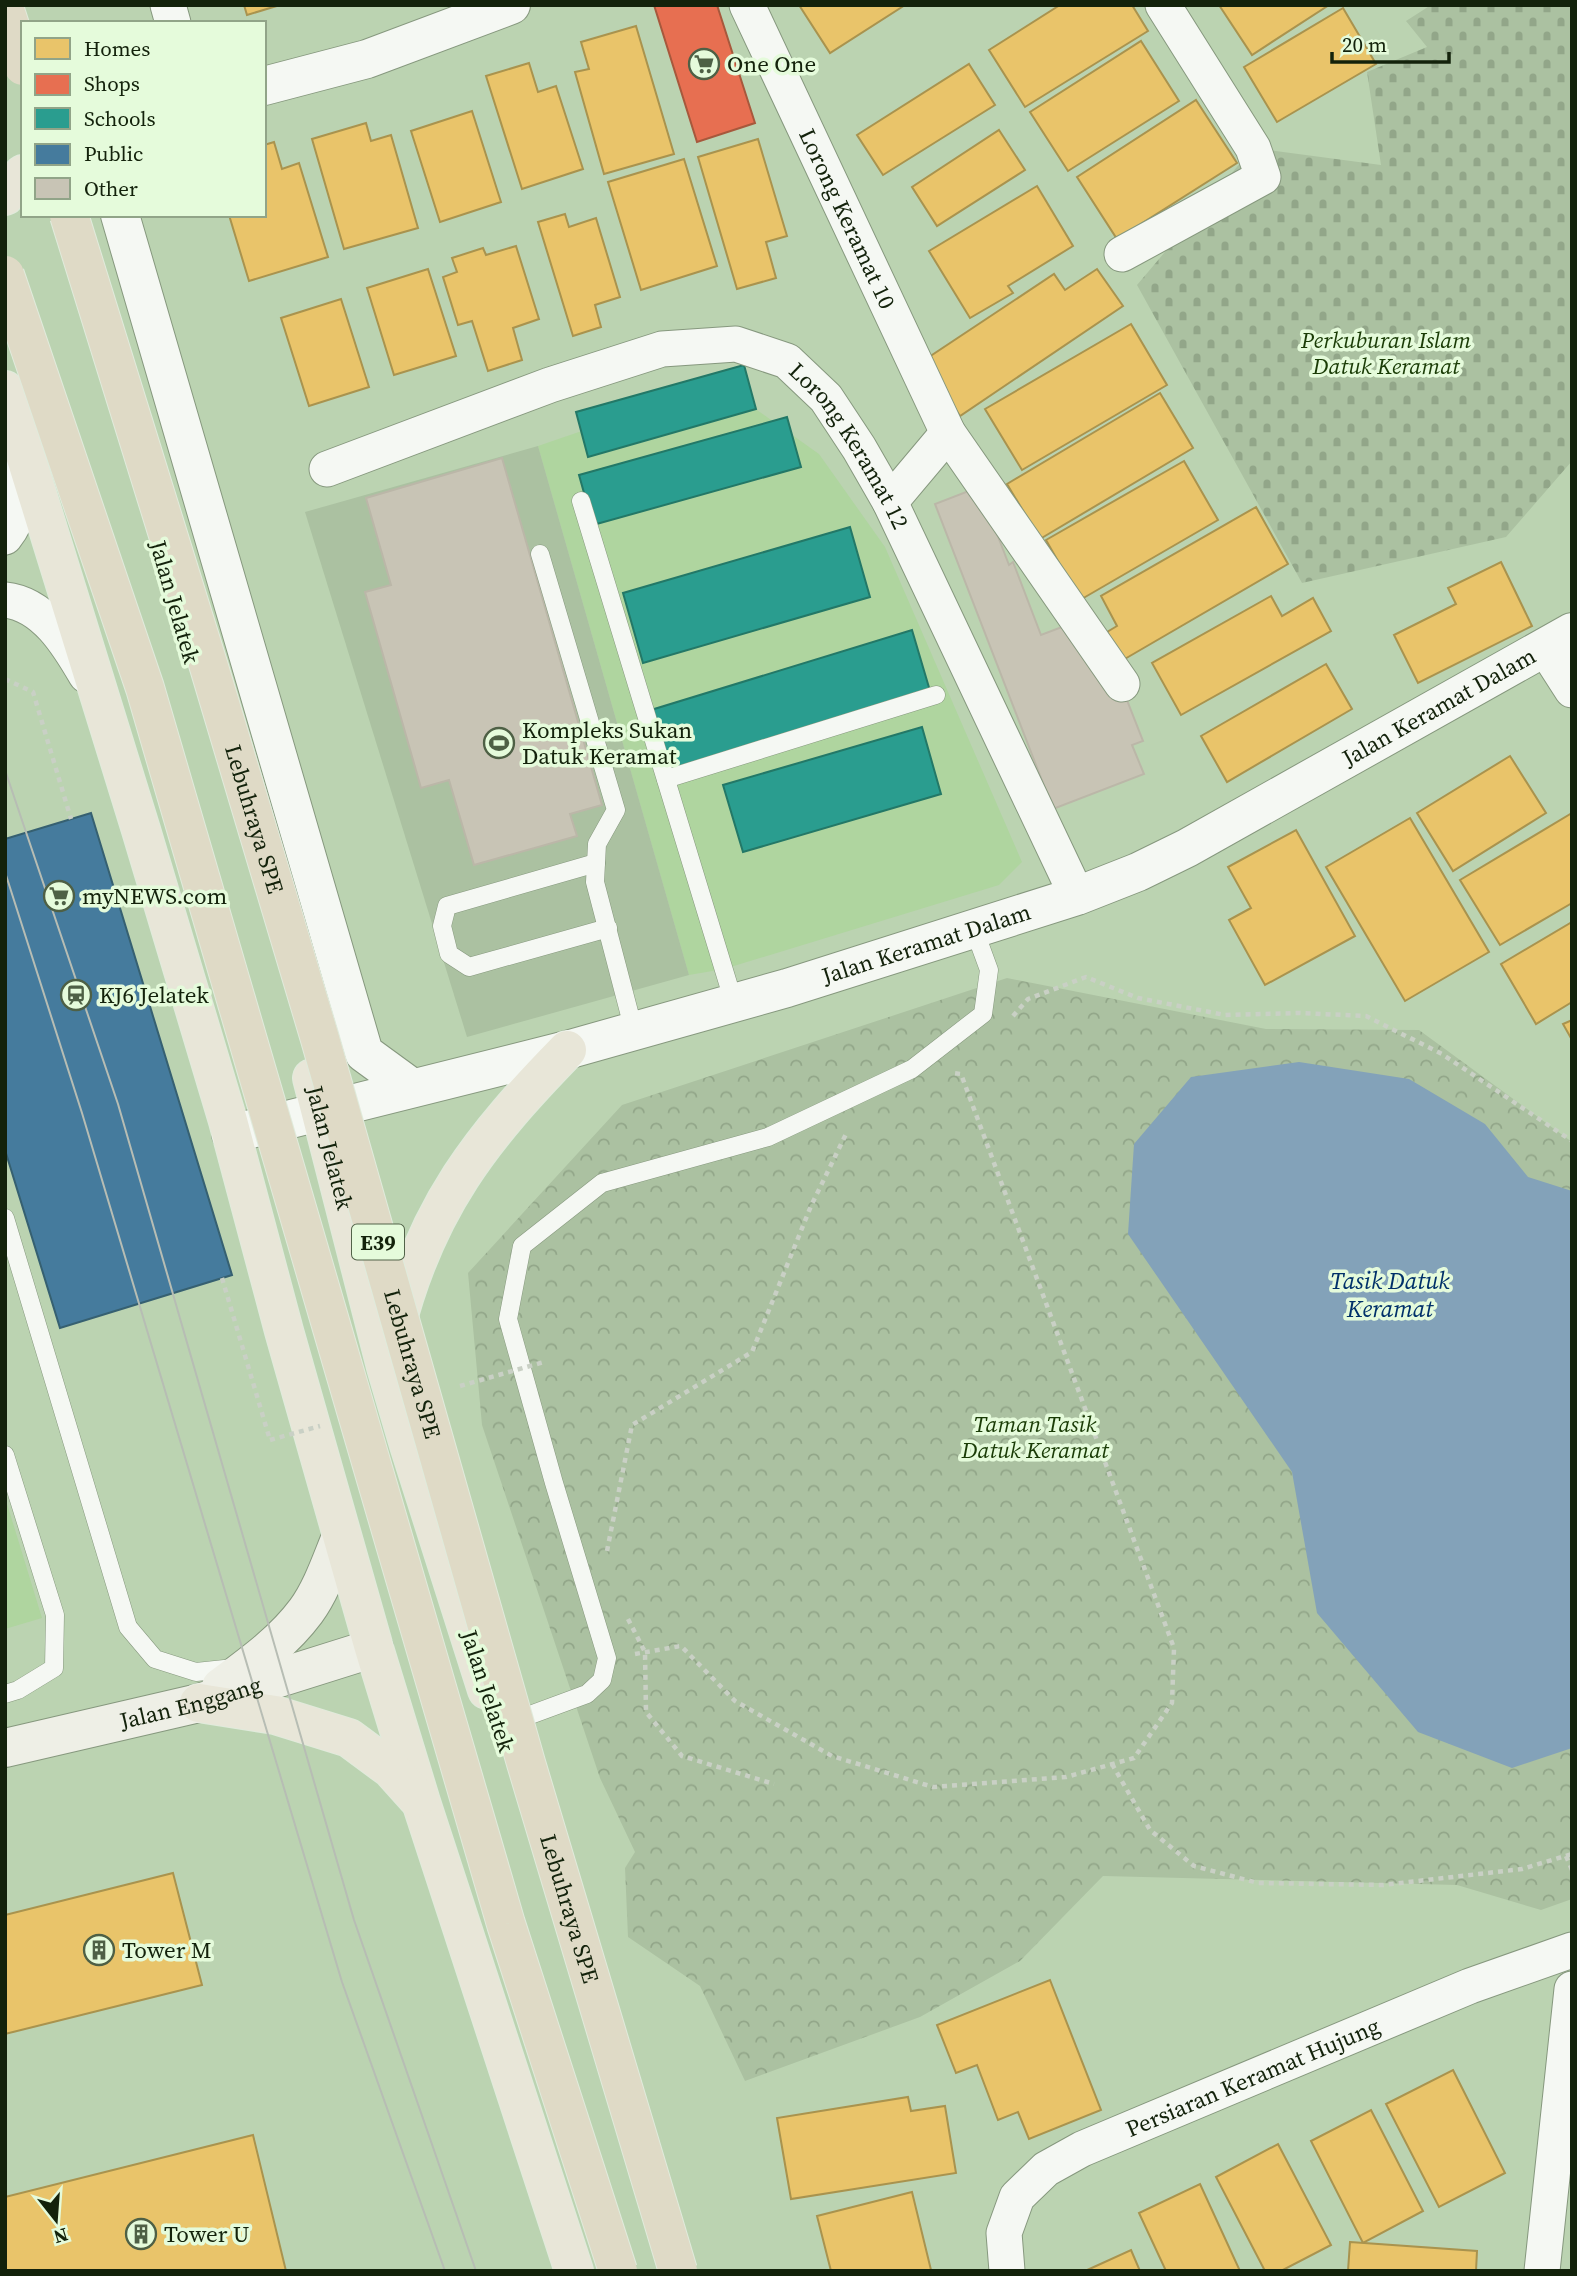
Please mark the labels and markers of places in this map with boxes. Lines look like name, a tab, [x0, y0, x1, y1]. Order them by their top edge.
supermarket icon: One One	[687, 47, 721, 81]
place label: One One	[727, 48, 816, 80]
place label: Kompleks Sukan Datuk Keramat	[522, 714, 692, 772]
sports icon: Kompleks Sukan Datuk Keramat	[482, 726, 516, 760]
supermarket icon: myNEWS.com	[42, 879, 76, 913]
place label: myNEWS.com	[82, 880, 228, 912]
station icon: KJ6 Jelatek	[59, 978, 93, 1012]
place label: KJ6 Jelatek	[99, 979, 209, 1011]
building icon: Tower M	[82, 1933, 116, 1967]
place label: Tower M	[122, 1934, 212, 1966]
building icon: Tower U	[124, 2217, 158, 2251]
place label: Tower U	[164, 2218, 250, 2250]

